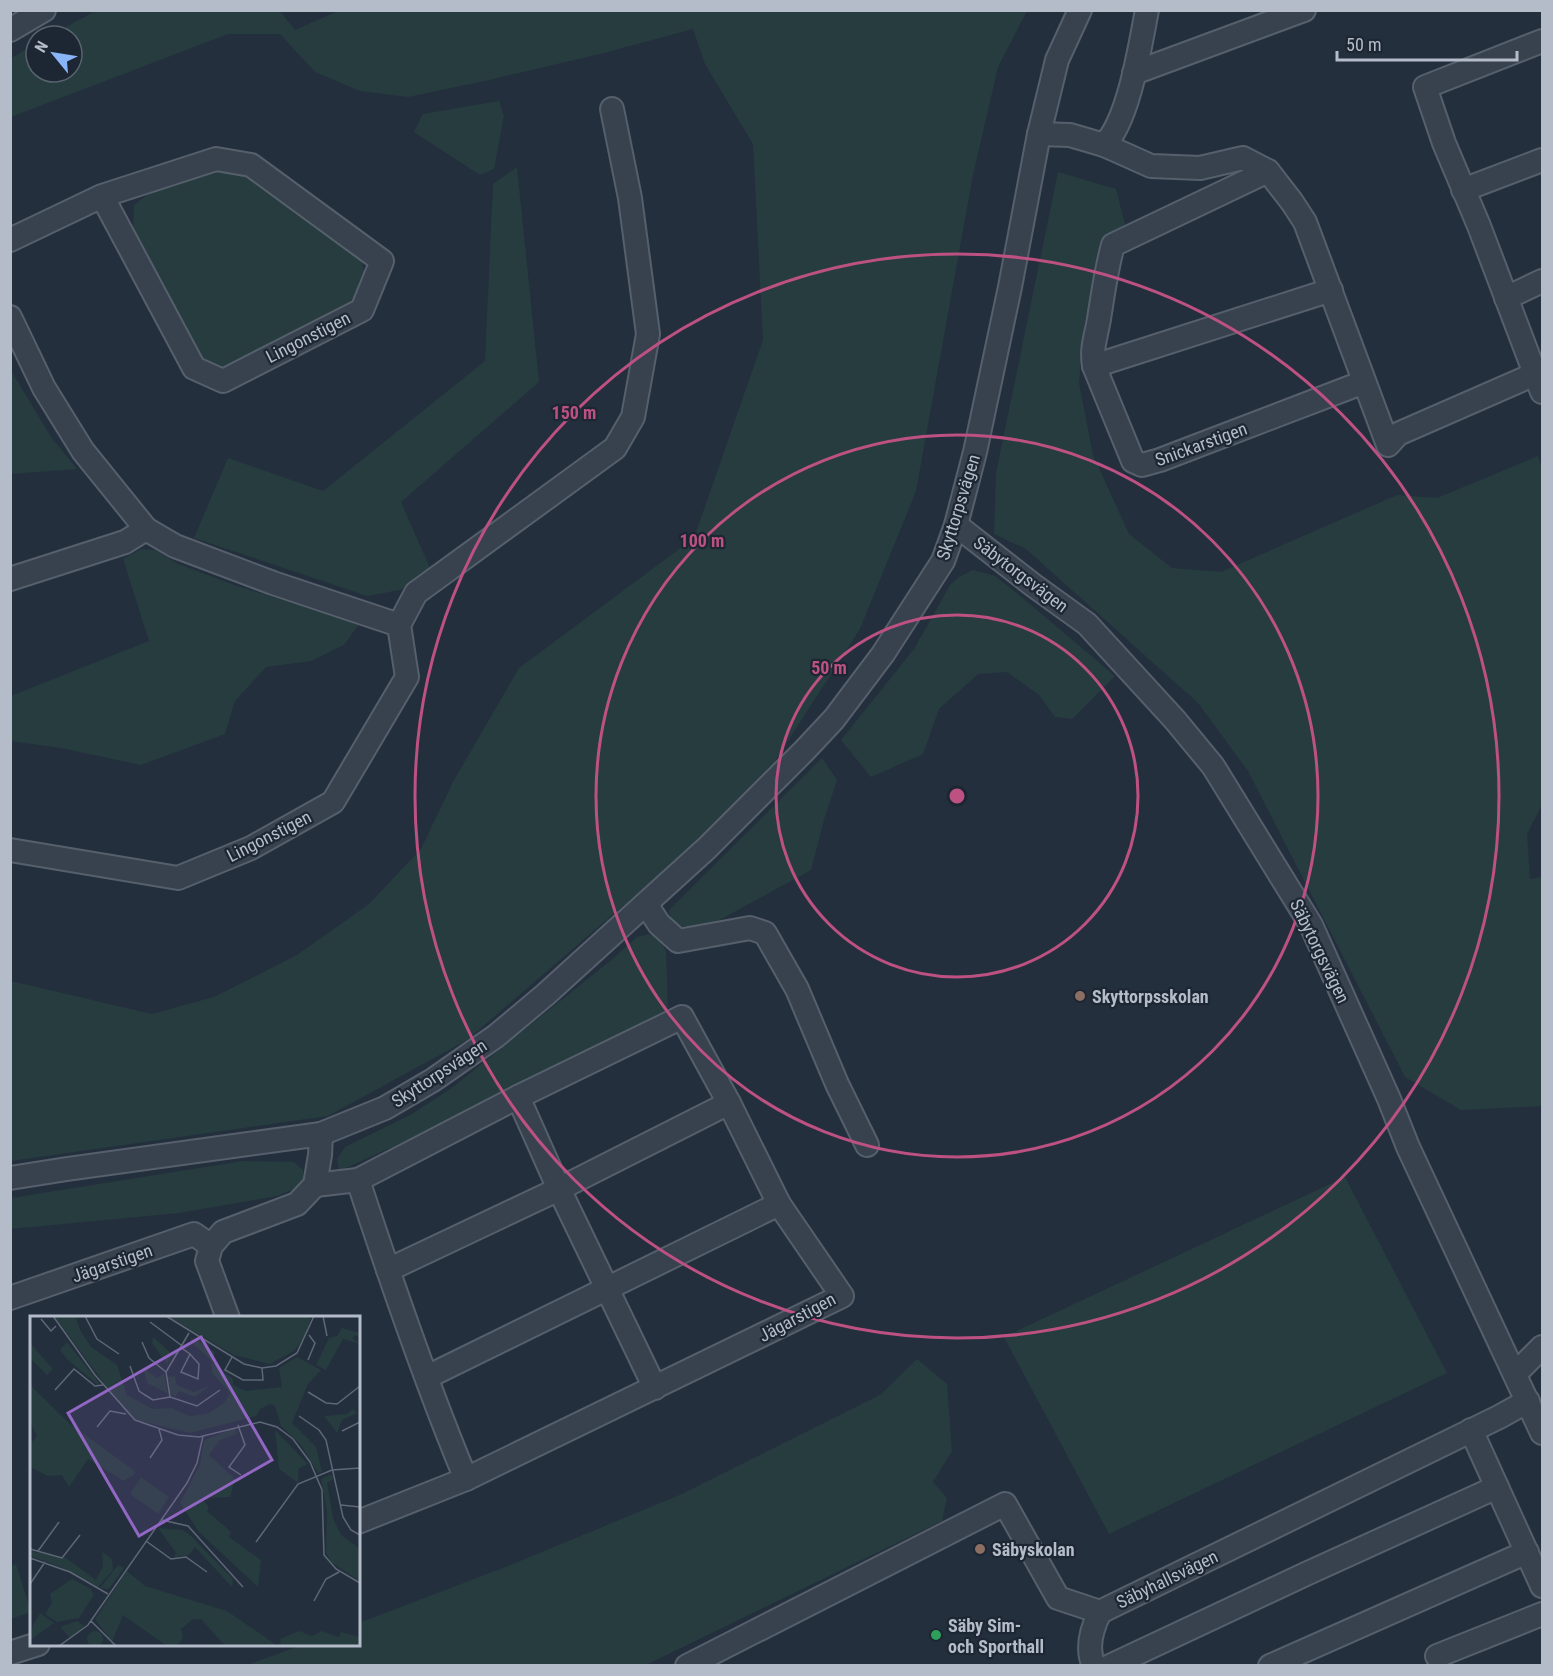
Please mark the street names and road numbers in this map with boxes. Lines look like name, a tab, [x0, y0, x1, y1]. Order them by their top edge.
street label: Lingonstigen	[262, 307, 354, 367]
street label: Snickarstigen	[1152, 418, 1250, 470]
street label: Skyttorpsvägen	[932, 452, 984, 562]
street label: Säbytorgsvägen	[970, 532, 1072, 616]
street label: Lingonstigen	[223, 806, 315, 866]
street label: Säbytorgsvägen	[1286, 896, 1354, 1006]
street label: Skyttorpsvägen	[387, 1034, 491, 1112]
street label: Jägarstigen	[69, 1239, 155, 1287]
street label: Jägarstigen	[755, 1288, 839, 1346]
street label: Säbyhallsvägen	[1113, 1545, 1221, 1613]

